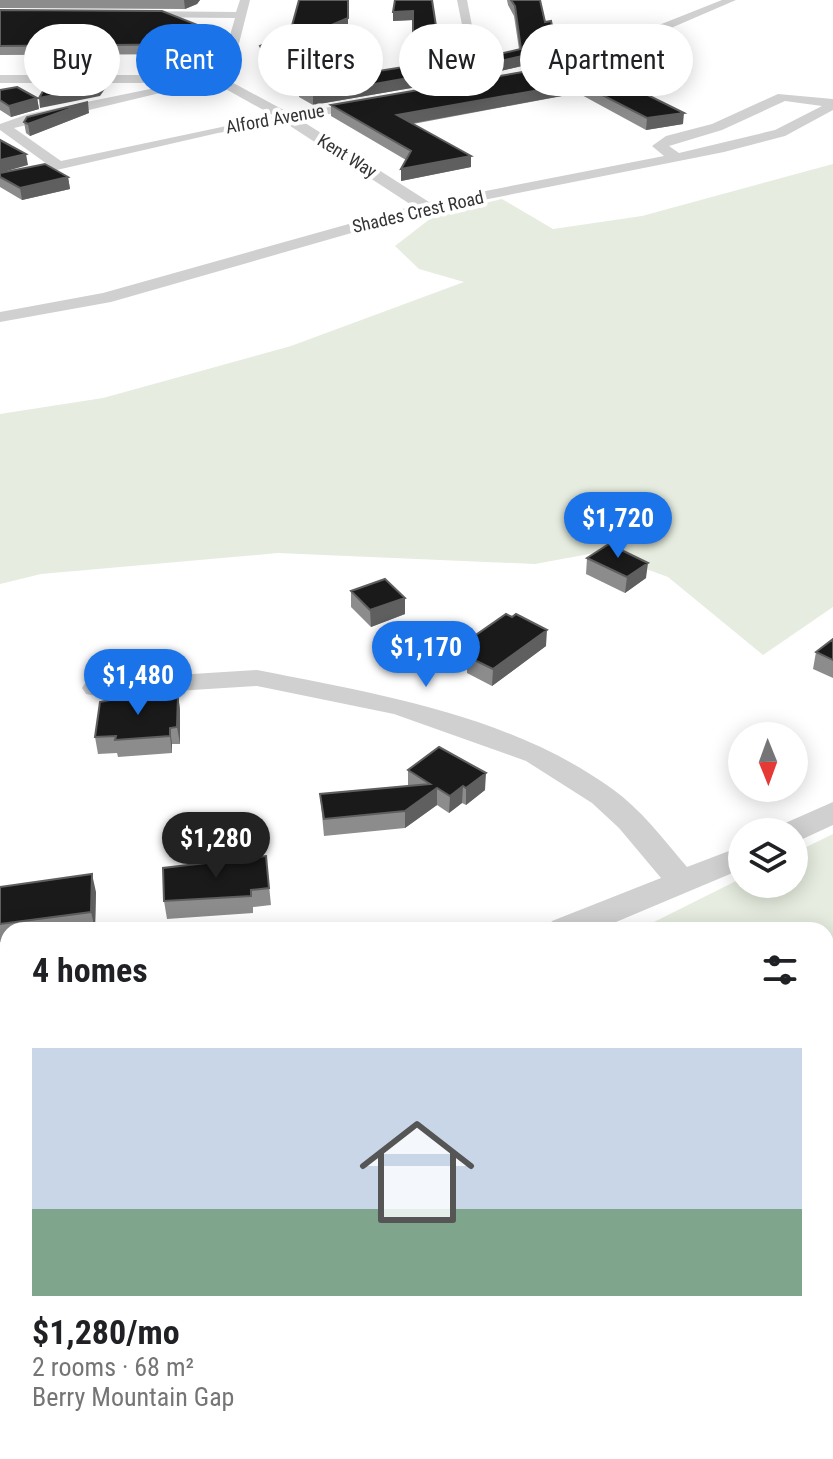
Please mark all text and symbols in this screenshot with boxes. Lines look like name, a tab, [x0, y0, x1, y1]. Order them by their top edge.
chip: Buy	[24, 24, 120, 96]
chip: Rent	[136, 24, 242, 96]
chip: Filters	[258, 24, 383, 96]
chip: New	[399, 24, 504, 96]
chip: Apartment	[520, 24, 693, 96]
street label: Alford Avenue	[224, 100, 326, 137]
street label: Kent Way	[314, 129, 381, 182]
street label: Shades Crest Road	[350, 186, 486, 237]
pin: $1,720	[553, 492, 683, 560]
text: $1,720	[582, 503, 654, 533]
pin: $1,170	[361, 621, 491, 689]
text: $1,170	[390, 632, 462, 662]
pin: $1,480	[73, 649, 203, 717]
text: $1,480	[102, 660, 174, 690]
north arrow	[728, 722, 808, 802]
map controls	[728, 722, 808, 898]
pin: $1,280	[151, 812, 281, 880]
button: layers	[728, 818, 808, 898]
text: $1,280	[180, 823, 252, 853]
icon: filters	[758, 948, 802, 992]
text: 4 homes	[32, 950, 148, 990]
icon: home	[345, 1100, 489, 1244]
text: $1,280/mo	[32, 1312, 180, 1352]
text: 2 rooms · 68 m²	[32, 1352, 194, 1382]
text: Berry Mountain Gap	[32, 1382, 234, 1412]

